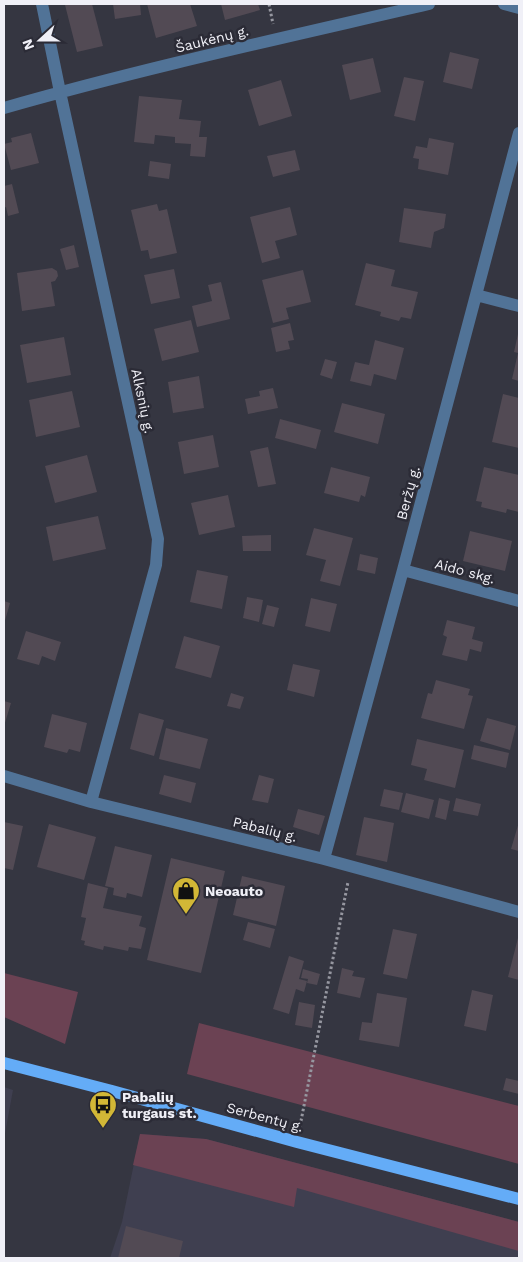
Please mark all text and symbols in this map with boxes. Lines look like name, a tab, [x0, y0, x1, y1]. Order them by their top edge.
north arrow	[15, 15, 65, 65]
street label: Šaukėnų g.	[174, 22, 250, 56]
text: N	[19, 37, 37, 52]
street label: Alksnių g.	[128, 367, 158, 435]
street label: Beržų g.	[393, 464, 423, 522]
street label: Aido skg.	[433, 555, 497, 587]
street label: Pabalių g.	[231, 813, 299, 845]
shop icon: Neoauto	[171, 876, 201, 915]
place label: Neoauto	[205, 883, 263, 899]
place label: Pabalių turgaus st.	[122, 1089, 196, 1121]
bus stop icon: Pabalių turgaus st.	[88, 1090, 118, 1129]
street label: Serbentų g.	[225, 1099, 305, 1135]

